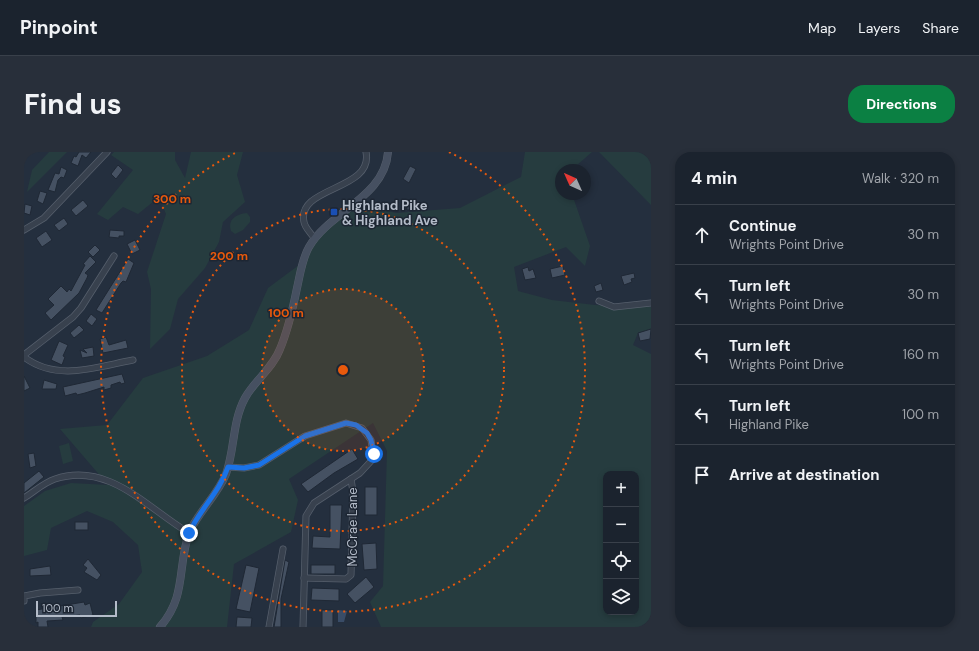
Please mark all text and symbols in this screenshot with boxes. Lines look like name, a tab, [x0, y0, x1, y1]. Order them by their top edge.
text: Pinpoint	[20, 15, 98, 40]
text: Map	[808, 19, 836, 37]
text: Layers	[858, 19, 900, 37]
text: Share	[922, 19, 959, 37]
button: Directions	[848, 85, 955, 123]
text: Find us	[24, 86, 122, 123]
north arrow	[555, 164, 591, 200]
text: 4 min	[691, 167, 737, 189]
text: Walk · 320 m	[862, 170, 939, 187]
text: 300 m	[153, 191, 191, 207]
place label: Highland Pike & Highland Ave	[342, 197, 438, 229]
marker: Highland Pike & Highland Ave	[329, 207, 339, 217]
text: Continue	[729, 216, 797, 236]
icon: ahead	[691, 224, 713, 246]
text: 30 m	[907, 226, 939, 243]
text: Wrights Point Drive	[729, 236, 844, 253]
text: 200 m	[210, 248, 248, 264]
text: Turn left	[729, 276, 790, 296]
icon: left	[691, 284, 713, 306]
text: 30 m	[907, 286, 939, 303]
text: Wrights Point Drive	[729, 296, 844, 313]
text: 100 m	[268, 305, 304, 321]
text: Turn left	[729, 336, 790, 356]
icon: left	[691, 344, 713, 366]
text: 160 m	[903, 346, 939, 363]
text: Wrights Point Drive	[729, 356, 844, 373]
centre of rings	[336, 363, 350, 377]
text: Turn left	[729, 396, 790, 416]
icon: left	[691, 404, 713, 426]
text: 100 m	[902, 406, 939, 423]
text: Highland Pike	[729, 416, 809, 433]
route start	[365, 445, 383, 463]
icon: arrive	[691, 464, 713, 486]
text: Arrive at destination	[729, 465, 880, 485]
map controls	[603, 471, 639, 615]
button: +	[603, 471, 639, 507]
street label: McCrae Lane	[344, 487, 361, 567]
button: −	[603, 507, 639, 543]
route end	[180, 524, 198, 542]
button: locate	[603, 543, 639, 579]
button: layers	[603, 579, 639, 615]
scale bar	[36, 599, 117, 618]
text: 100 m	[42, 601, 73, 615]

